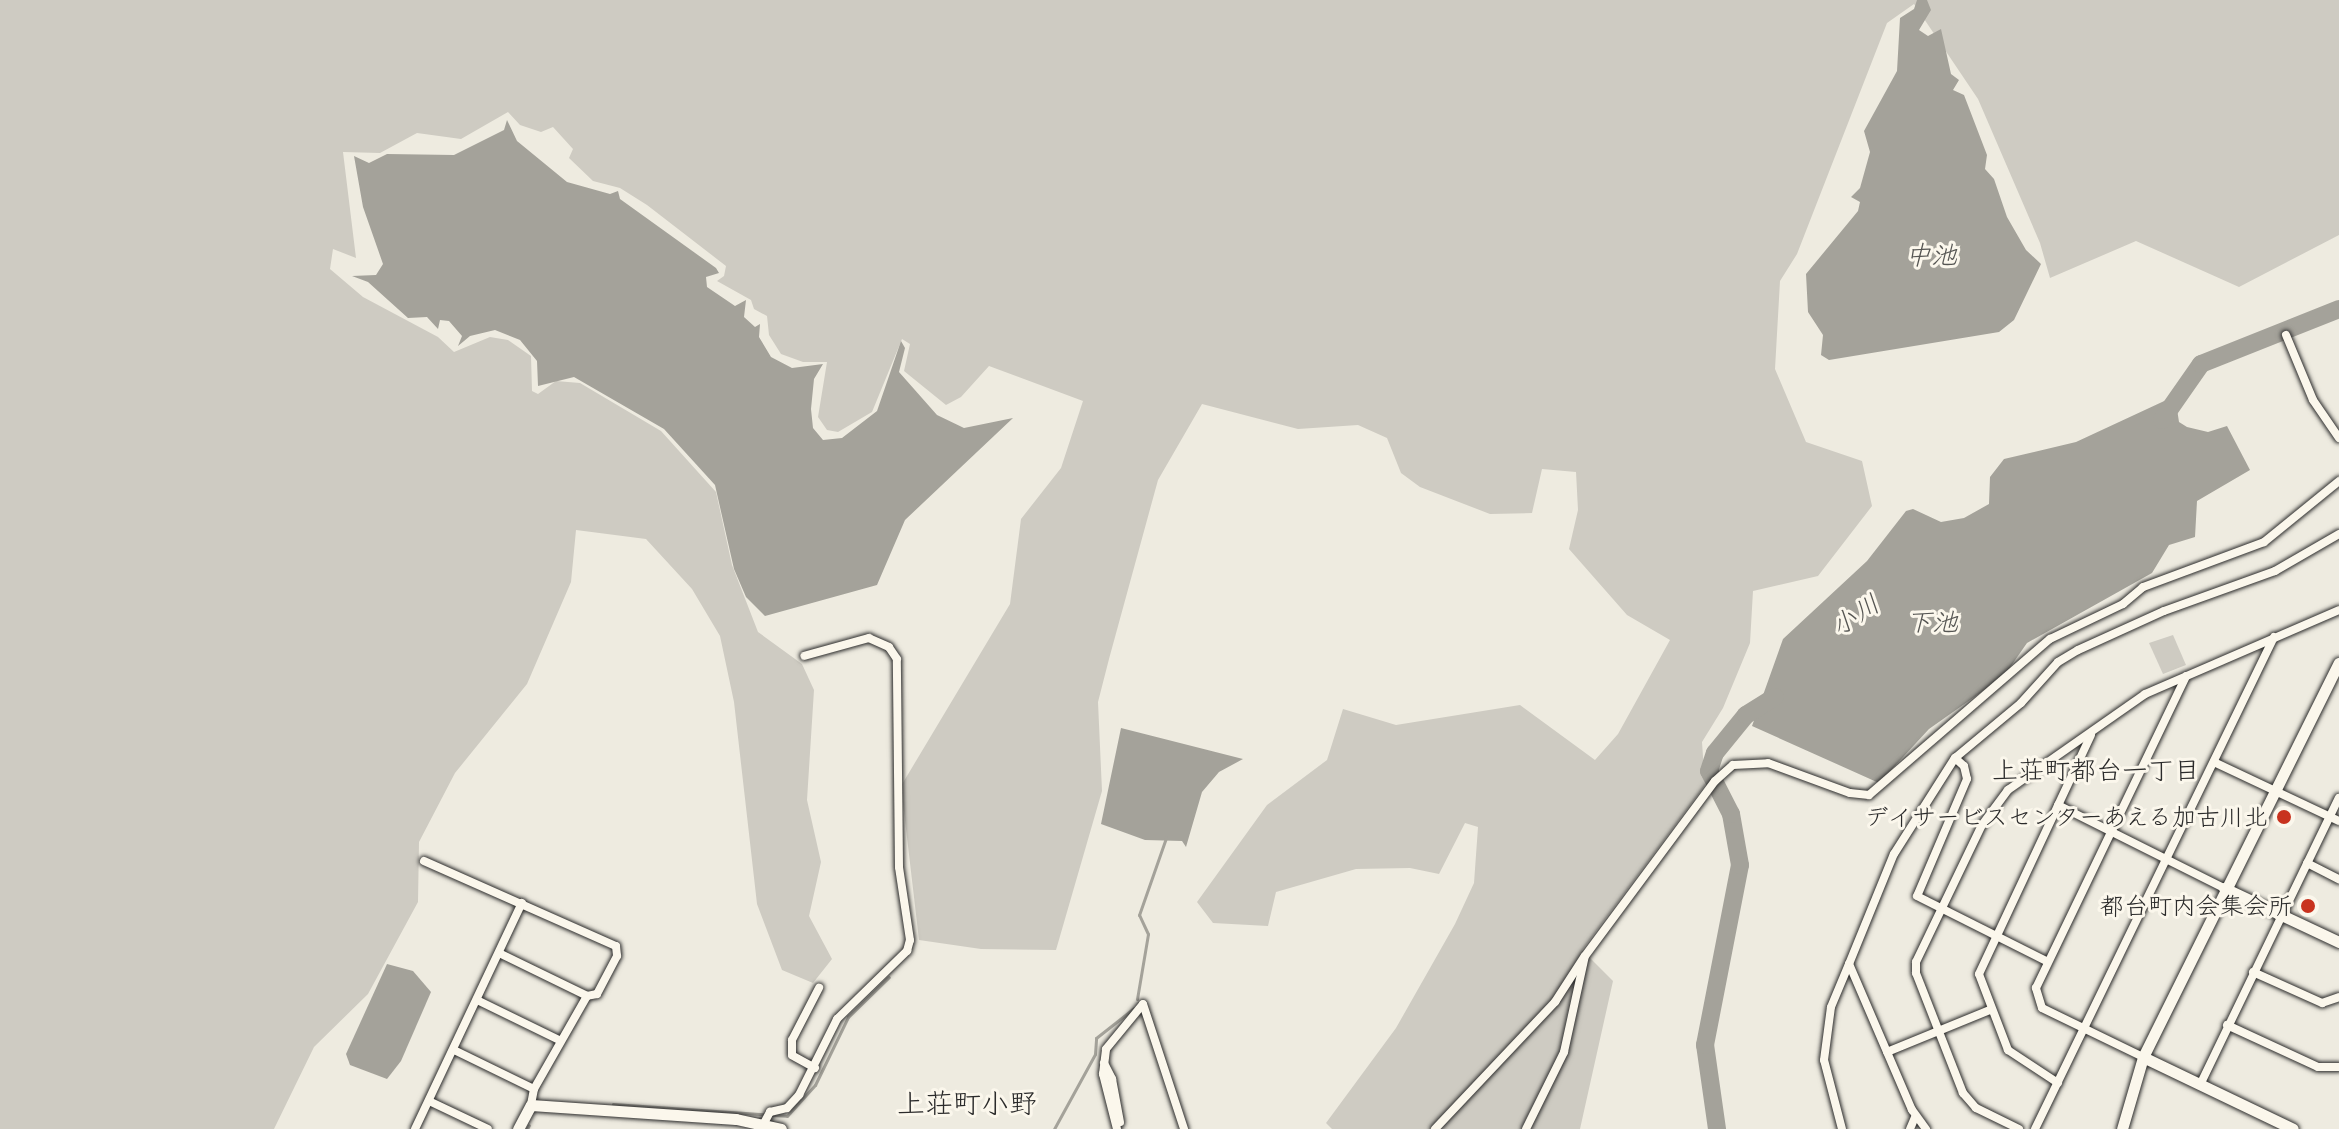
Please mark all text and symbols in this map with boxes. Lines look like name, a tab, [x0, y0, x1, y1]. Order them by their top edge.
water label: 中池	[1905, 239, 1957, 271]
water label: 小川	[1825, 588, 1885, 642]
water label: 下池	[1906, 606, 1958, 638]
district label: 上荘町都台一丁目	[1992, 754, 2200, 786]
place label: デイサービスセンターあえる加古川北	[1860, 803, 2268, 831]
marker: デイサービスセンターあえる加古川北	[2275, 808, 2293, 826]
place label: 都台町内会集会所	[2100, 892, 2292, 920]
marker: 都台町内会集会所	[2299, 897, 2317, 915]
district label: 上荘町小野	[897, 1086, 1037, 1120]

